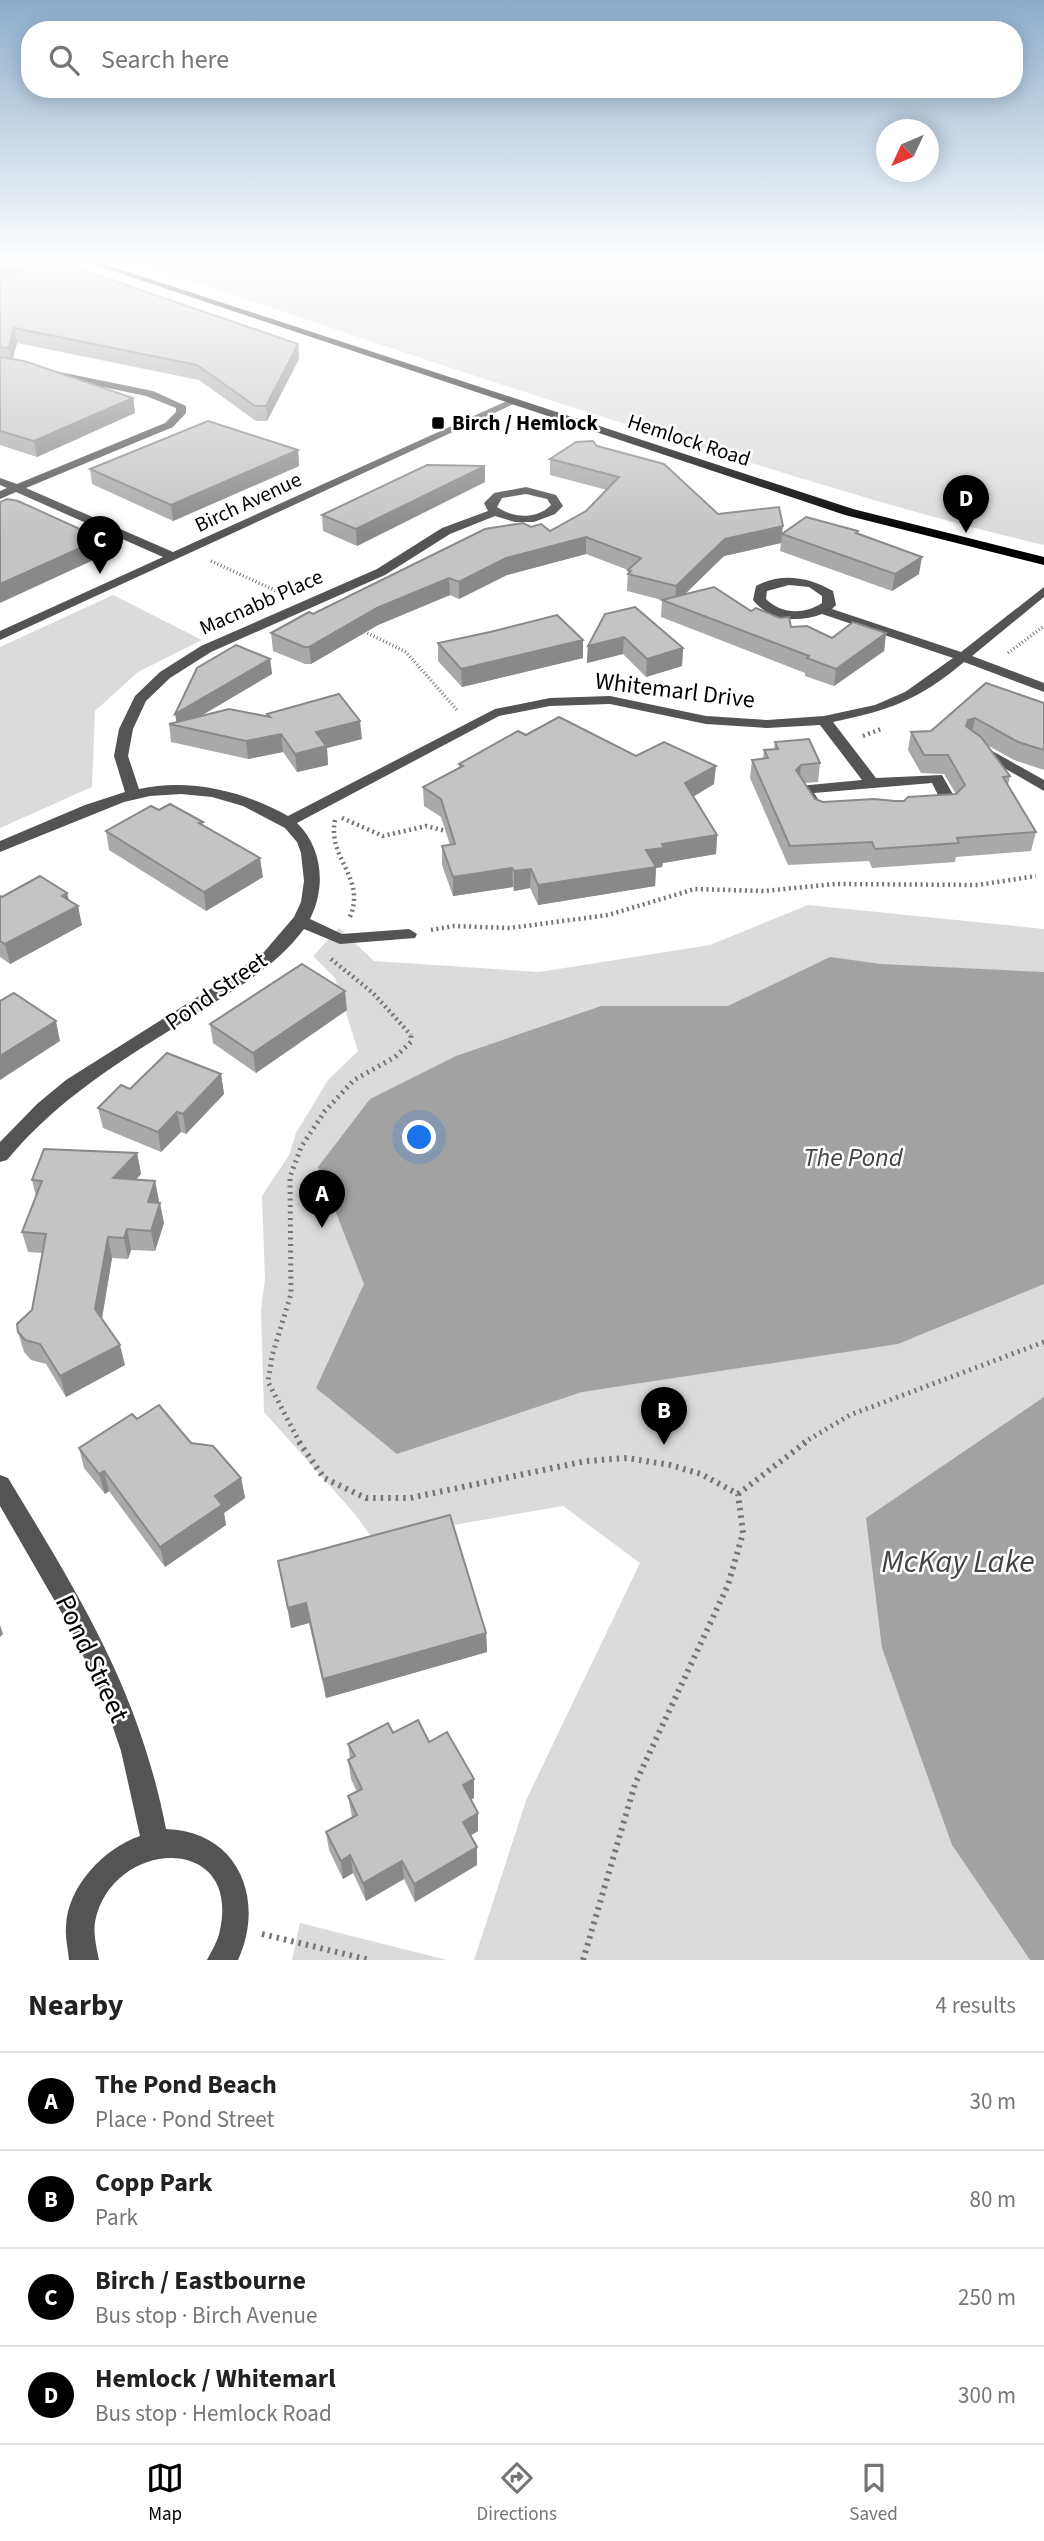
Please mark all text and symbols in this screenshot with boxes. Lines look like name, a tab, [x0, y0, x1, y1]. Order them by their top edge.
search box	[21, 21, 1023, 98]
icon: search	[45, 41, 83, 79]
text: Search here	[101, 41, 229, 78]
north arrow	[876, 119, 939, 182]
street label: Hemlock Road	[624, 406, 754, 474]
place label: Birch / Hemlock	[452, 408, 599, 438]
marker: Birch / Hemlock	[430, 415, 446, 431]
street label: Birch Avenue	[190, 464, 306, 540]
pin: D	[943, 475, 989, 533]
pin: C	[77, 516, 123, 574]
street label: Macnabb Place	[194, 561, 328, 643]
street label: Whitemarl Drive	[593, 663, 757, 718]
street label: Pond Street	[158, 943, 274, 1039]
your location	[402, 1120, 436, 1154]
water label: The Pond	[803, 1139, 904, 1176]
pin: A	[299, 1170, 345, 1228]
pin: B	[641, 1387, 687, 1445]
water label: McKay Lake	[881, 1539, 1035, 1585]
street label: Pond Street	[45, 1588, 139, 1729]
text: Nearby	[28, 1984, 123, 2027]
text: 4 results	[936, 1989, 1016, 2022]
text: The Pond Beach	[95, 2066, 277, 2103]
text: A	[44, 2085, 58, 2118]
text: 30 m	[969, 2085, 1016, 2118]
text: Place · Pond Street	[95, 2103, 274, 2136]
text: Copp Park	[95, 2164, 212, 2201]
text: B	[44, 2183, 58, 2216]
text: 80 m	[969, 2183, 1016, 2216]
text: Park	[95, 2201, 138, 2234]
text: Birch / Eastbourne	[95, 2262, 306, 2299]
text: C	[44, 2281, 58, 2314]
text: 250 m	[958, 2281, 1016, 2314]
text: Bus stop · Birch Avenue	[95, 2299, 318, 2332]
text: Hemlock / Whitemarl	[95, 2360, 336, 2397]
text: D	[44, 2379, 58, 2412]
text: 300 m	[958, 2379, 1016, 2412]
text: Bus stop · Hemlock Road	[95, 2397, 332, 2430]
tab: Map	[146, 2459, 184, 2528]
tab: Directions	[477, 2459, 557, 2528]
tab: Saved	[849, 2459, 898, 2528]

